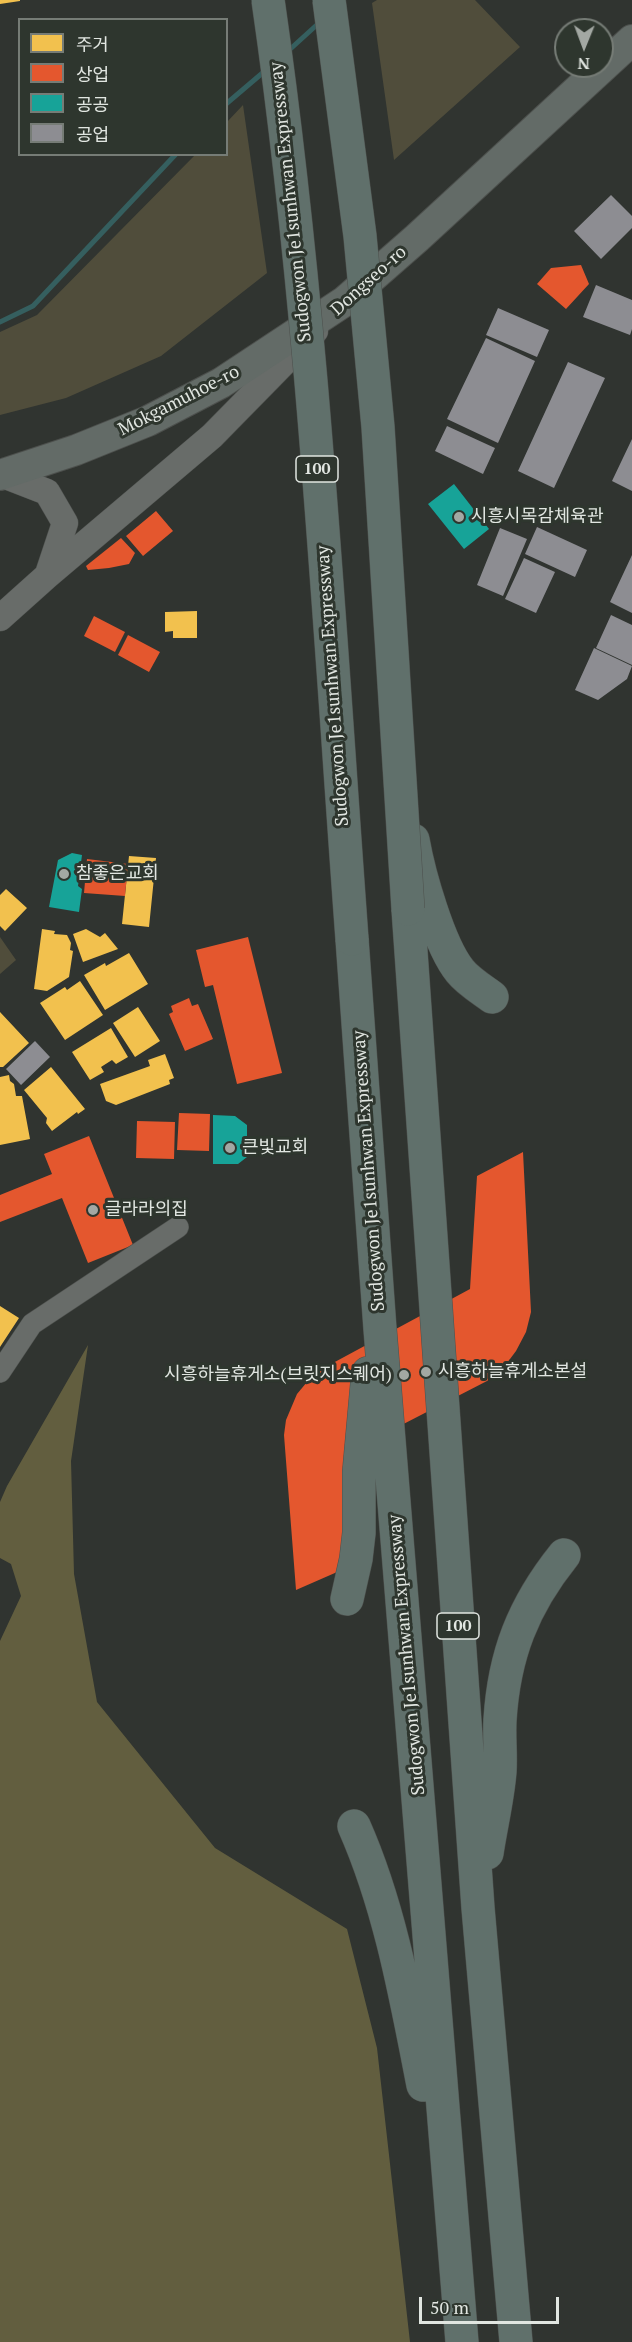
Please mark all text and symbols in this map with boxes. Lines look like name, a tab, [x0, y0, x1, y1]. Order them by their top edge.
legend	[18, 18, 228, 156]
north arrow	[554, 18, 614, 78]
text: 주거	[76, 32, 109, 56]
text: N	[577, 53, 590, 75]
street label: Sudogwon Je1sunhwan Expressway	[266, 61, 316, 343]
text: 상업	[76, 62, 109, 86]
text: 공공	[76, 92, 109, 116]
text: 공업	[76, 122, 109, 146]
street label: Dongseo-ro	[327, 241, 411, 321]
street label: Mokgamuhoe-ro	[115, 361, 243, 441]
road number: 100	[296, 456, 338, 482]
place label: 시흥시목감체육관	[471, 506, 603, 528]
marker: 시흥시목감체육관	[452, 510, 466, 524]
street label: Sudogwon Je1sunhwan Expressway	[312, 545, 354, 827]
place label: 참좋은교회	[76, 863, 159, 885]
marker: 참좋은교회	[57, 867, 71, 881]
street label: Sudogwon Je1sunhwan Expressway	[348, 1030, 390, 1312]
place label: 큰빛교회	[242, 1137, 308, 1159]
marker: 큰빛교회	[223, 1141, 237, 1155]
place label: 글라라의집	[105, 1199, 188, 1221]
marker: 글라라의집	[86, 1203, 100, 1217]
place label: 시흥하늘휴게소본설	[438, 1361, 587, 1383]
place label: 시흥하늘휴게소(브릿지스퀘어)	[164, 1364, 392, 1386]
marker: 시흥하늘휴게소본설	[419, 1365, 433, 1379]
marker: 시흥하늘휴게소(브릿지스퀘어)	[397, 1368, 411, 1382]
street label: Sudogwon Je1sunhwan Expressway	[384, 1514, 430, 1796]
road number: 100	[437, 1613, 479, 1639]
scale bar	[422, 2285, 562, 2323]
text: 50 m	[430, 2295, 469, 2319]

